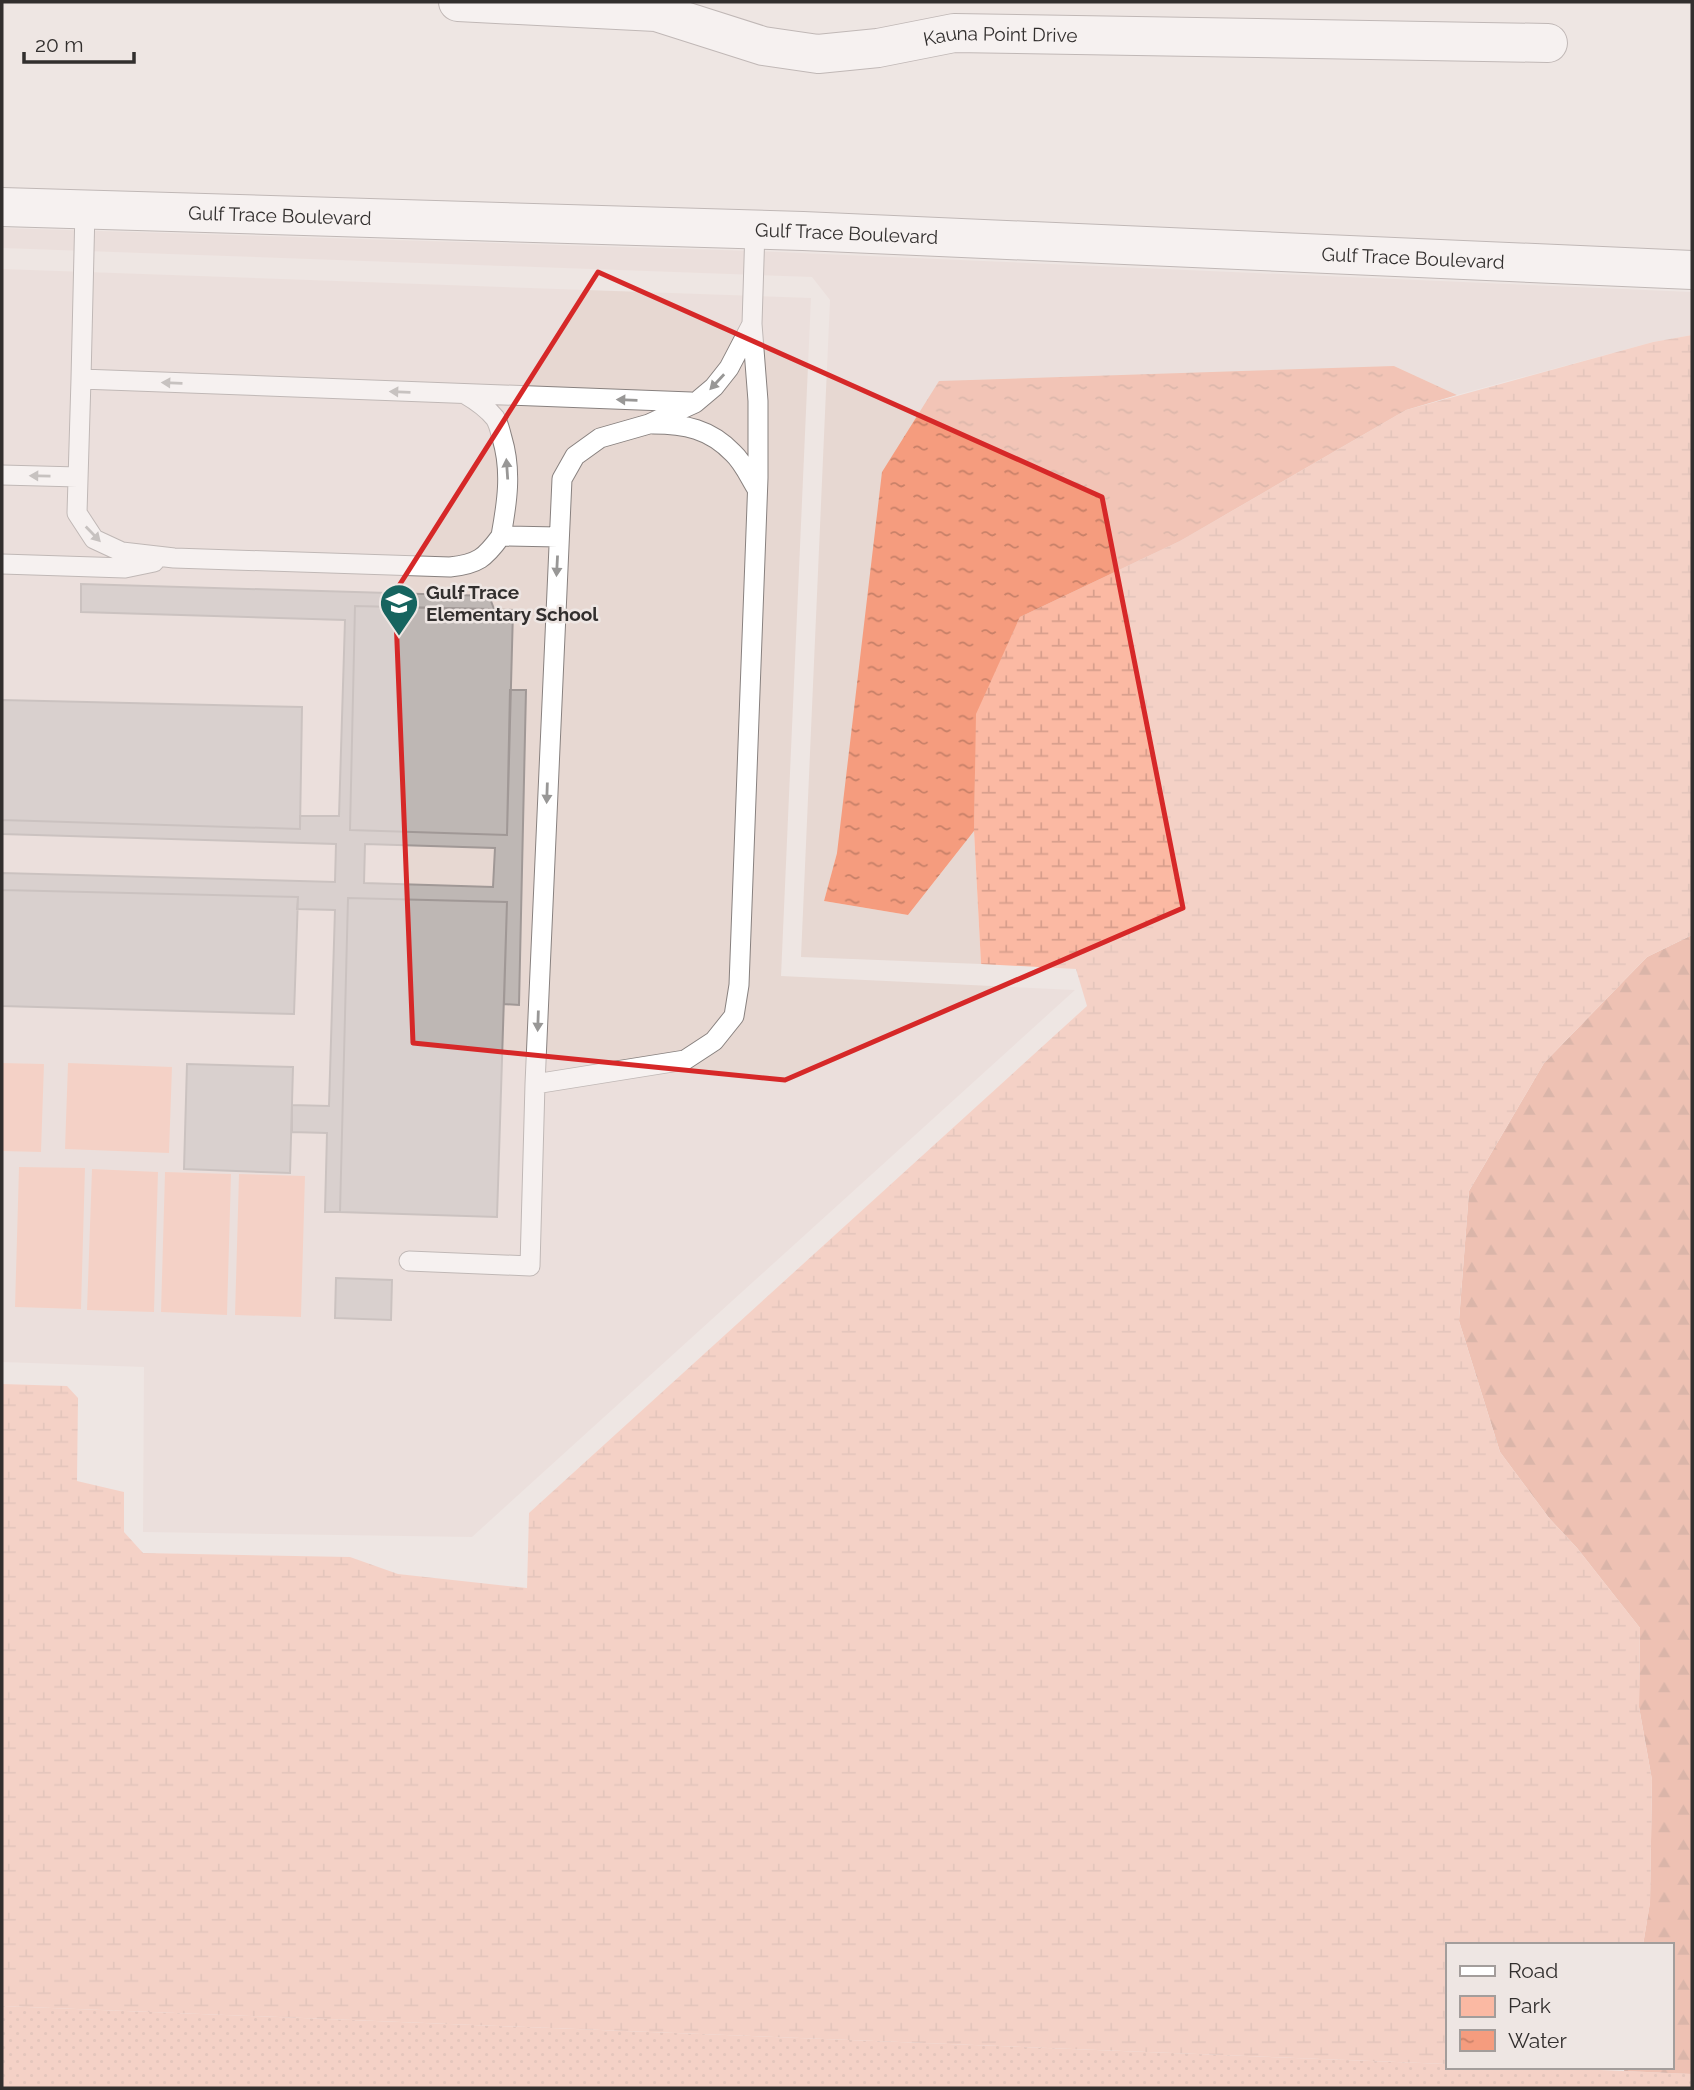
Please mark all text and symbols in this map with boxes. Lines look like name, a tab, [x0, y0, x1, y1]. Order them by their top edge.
scale bar	[24, 21, 135, 65]
street label: Kauna Point Drive	[921, 22, 1078, 50]
text: 20 m	[35, 32, 83, 57]
street label: Gulf Trace Boulevard	[188, 202, 372, 229]
street label: Gulf Trace Boulevard	[755, 219, 939, 248]
street label: Gulf Trace Boulevard	[1321, 243, 1505, 273]
one-way arrow	[709, 373, 725, 391]
one-way arrow	[161, 377, 183, 388]
one-way arrow	[388, 386, 410, 397]
one-way arrow	[616, 394, 638, 405]
one-way arrow	[501, 458, 512, 480]
one-way arrow	[29, 470, 51, 481]
one-way arrow	[85, 525, 102, 542]
one-way arrow	[551, 555, 562, 577]
place label: Gulf Trace Elementary School	[426, 581, 599, 625]
school or university icon: Gulf Trace Elementary School	[378, 582, 420, 637]
one-way arrow	[542, 783, 553, 805]
one-way arrow	[533, 1010, 544, 1032]
legend	[1446, 1943, 1673, 2069]
text: Road	[1508, 1958, 1558, 1983]
text: Park	[1508, 1993, 1551, 2018]
text: Water	[1508, 2028, 1567, 2053]

